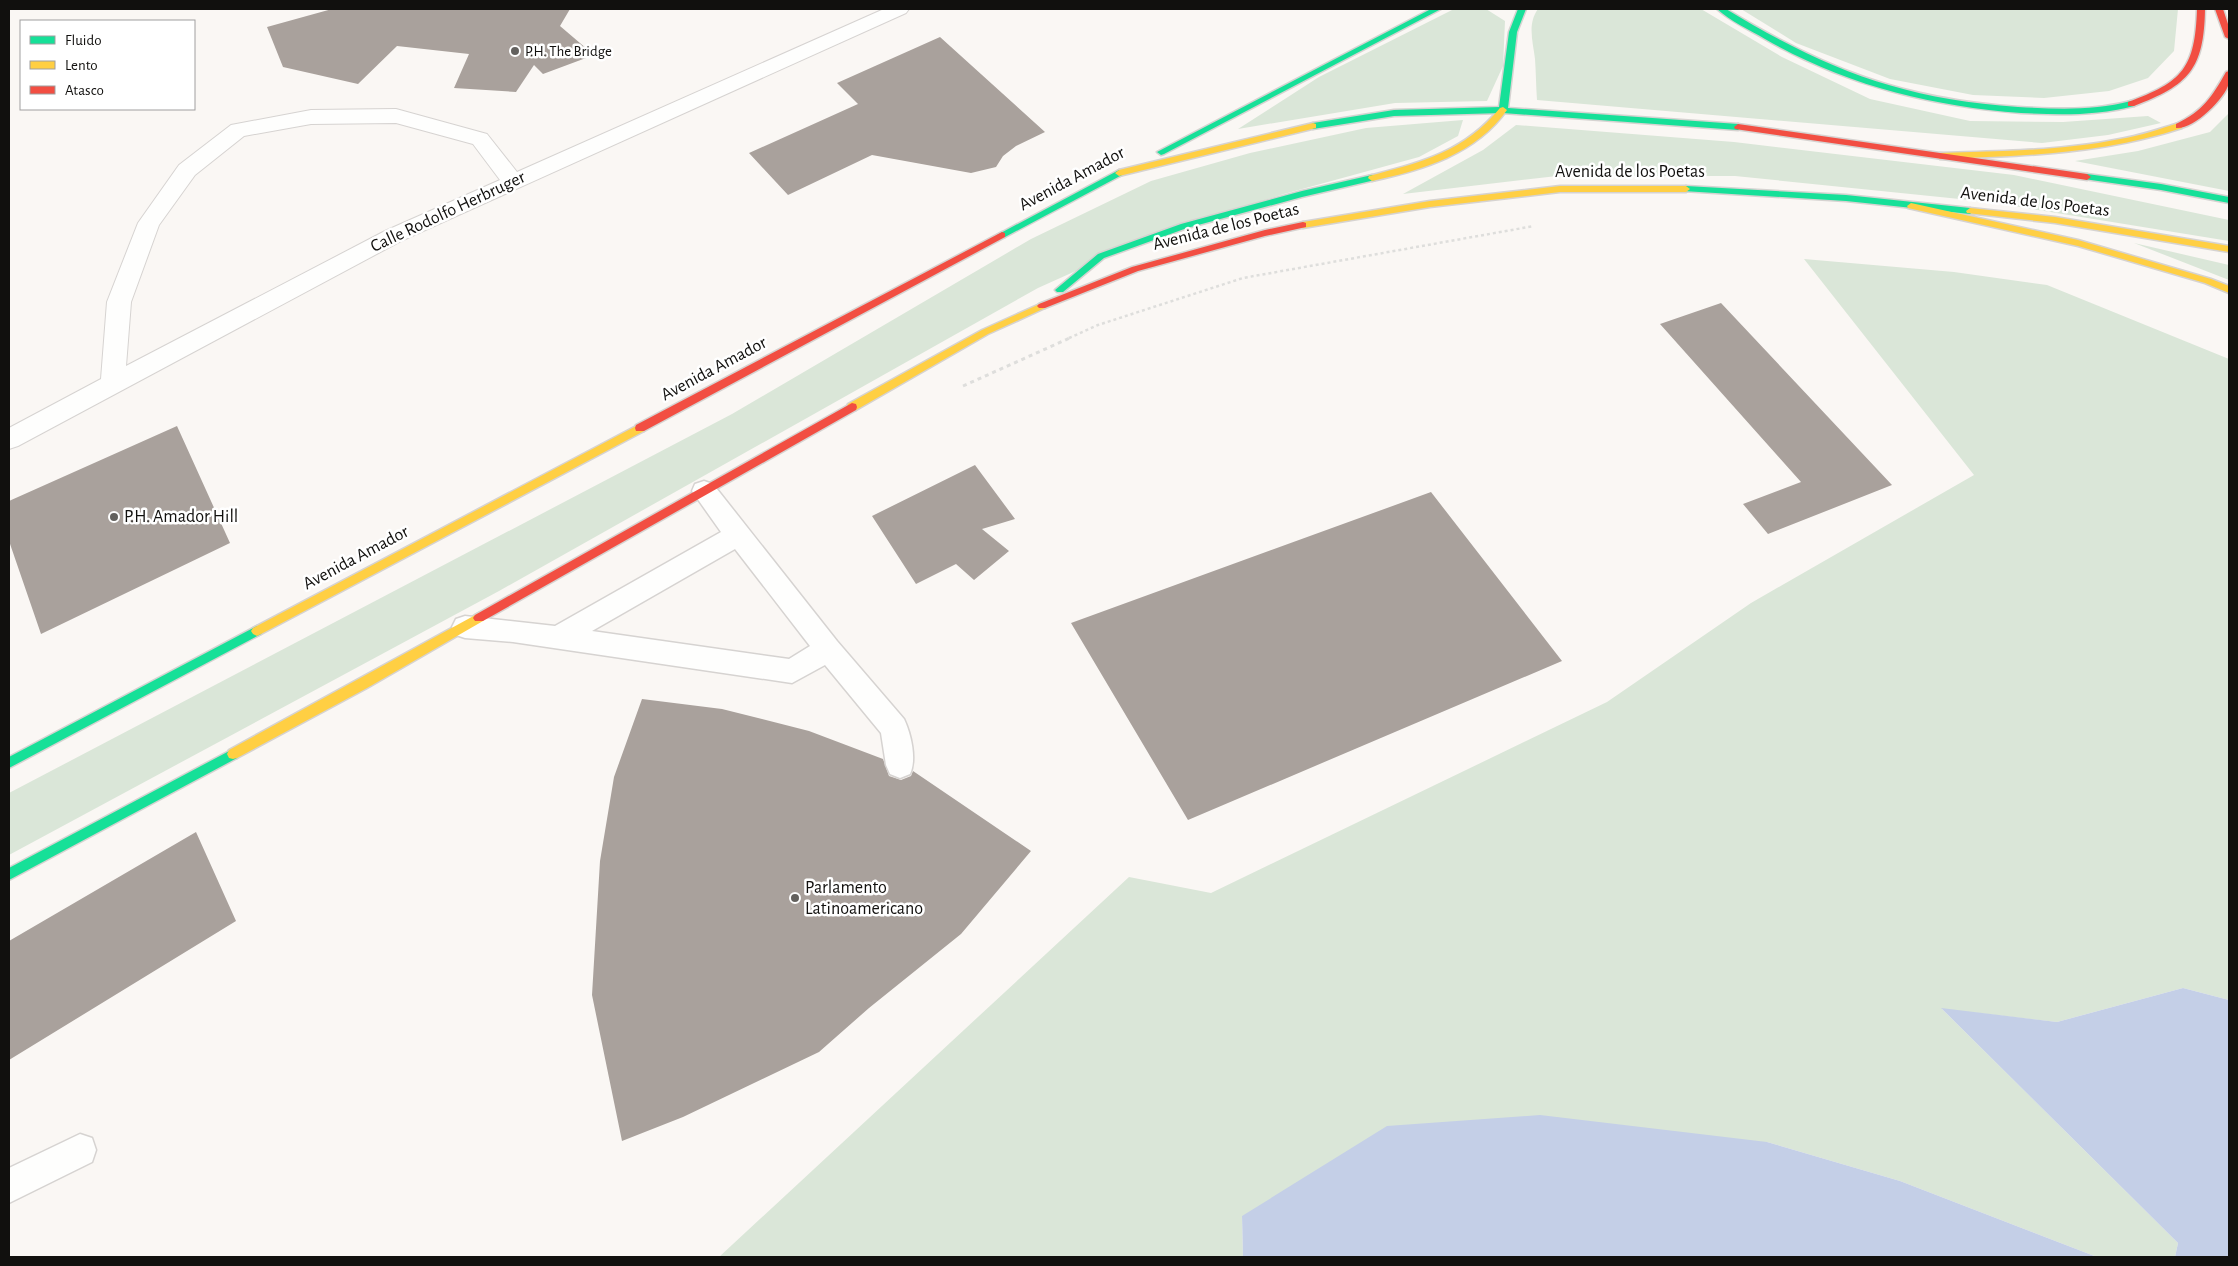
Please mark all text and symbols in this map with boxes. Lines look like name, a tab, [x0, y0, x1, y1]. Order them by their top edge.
legend	[20, 20, 195, 110]
text: Fluido	[65, 33, 102, 48]
place label: P.H. The Bridge	[525, 44, 612, 59]
marker: P.H. The Bridge	[509, 45, 521, 57]
text: Lento	[65, 58, 98, 73]
text: Atasco	[65, 83, 104, 98]
street label: Avenida Amador	[1016, 144, 1128, 214]
street label: Avenida de los Poetas	[1555, 163, 1705, 181]
street label: Calle Rodolfo Herbruger	[368, 168, 528, 256]
street label: Avenida de los Poetas	[1959, 184, 2111, 220]
street label: Avenida de los Poetas	[1151, 200, 1301, 254]
street label: Avenida Amador	[658, 334, 770, 404]
place label: P.H. Amador Hill	[124, 508, 238, 526]
marker: P.H. Amador Hill	[108, 511, 120, 523]
street label: Avenida Amador	[300, 523, 412, 593]
place label: Parlamento Latinoamericano	[805, 879, 923, 918]
marker: Parlamento Latinoamericano	[789, 892, 801, 904]

